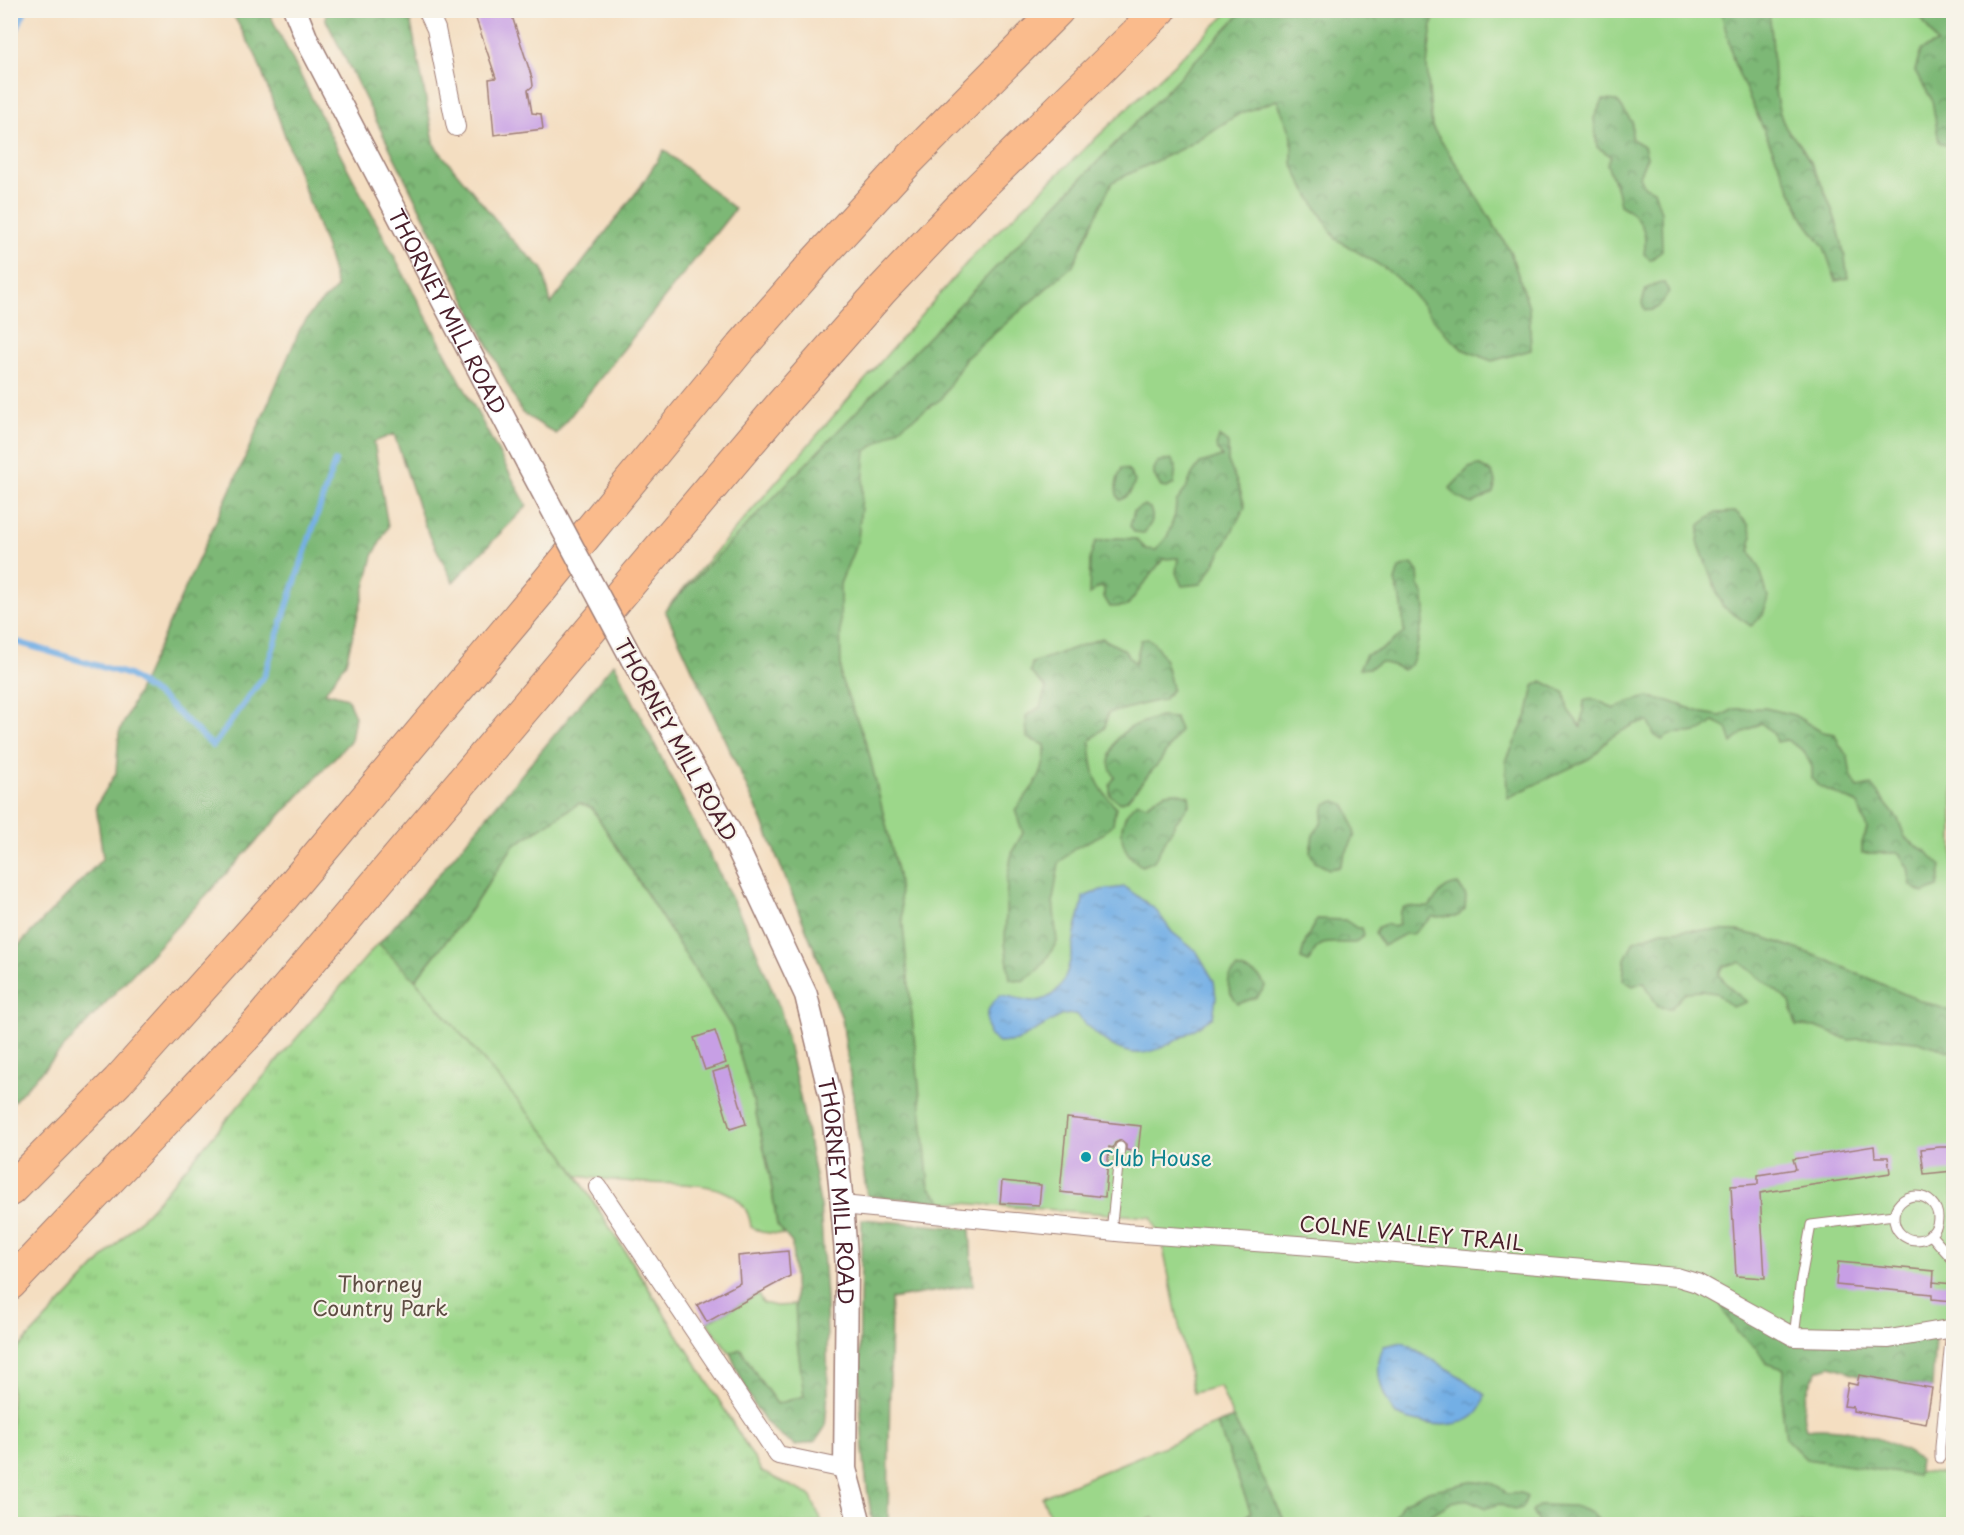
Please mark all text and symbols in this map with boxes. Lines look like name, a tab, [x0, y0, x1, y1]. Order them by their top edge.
street label: THORNEY MILL ROAD	[381, 203, 515, 420]
street label: THORNEY MILL ROAD	[608, 632, 746, 846]
street label: THORNEY MILL ROAD	[811, 1074, 863, 1305]
place label: Club House	[1098, 1141, 1212, 1173]
marker: Club House	[1079, 1150, 1093, 1164]
street label: COLNE VALLEY TRAIL	[1298, 1206, 1526, 1258]
park label: Thorney Country Park	[312, 1267, 448, 1323]

